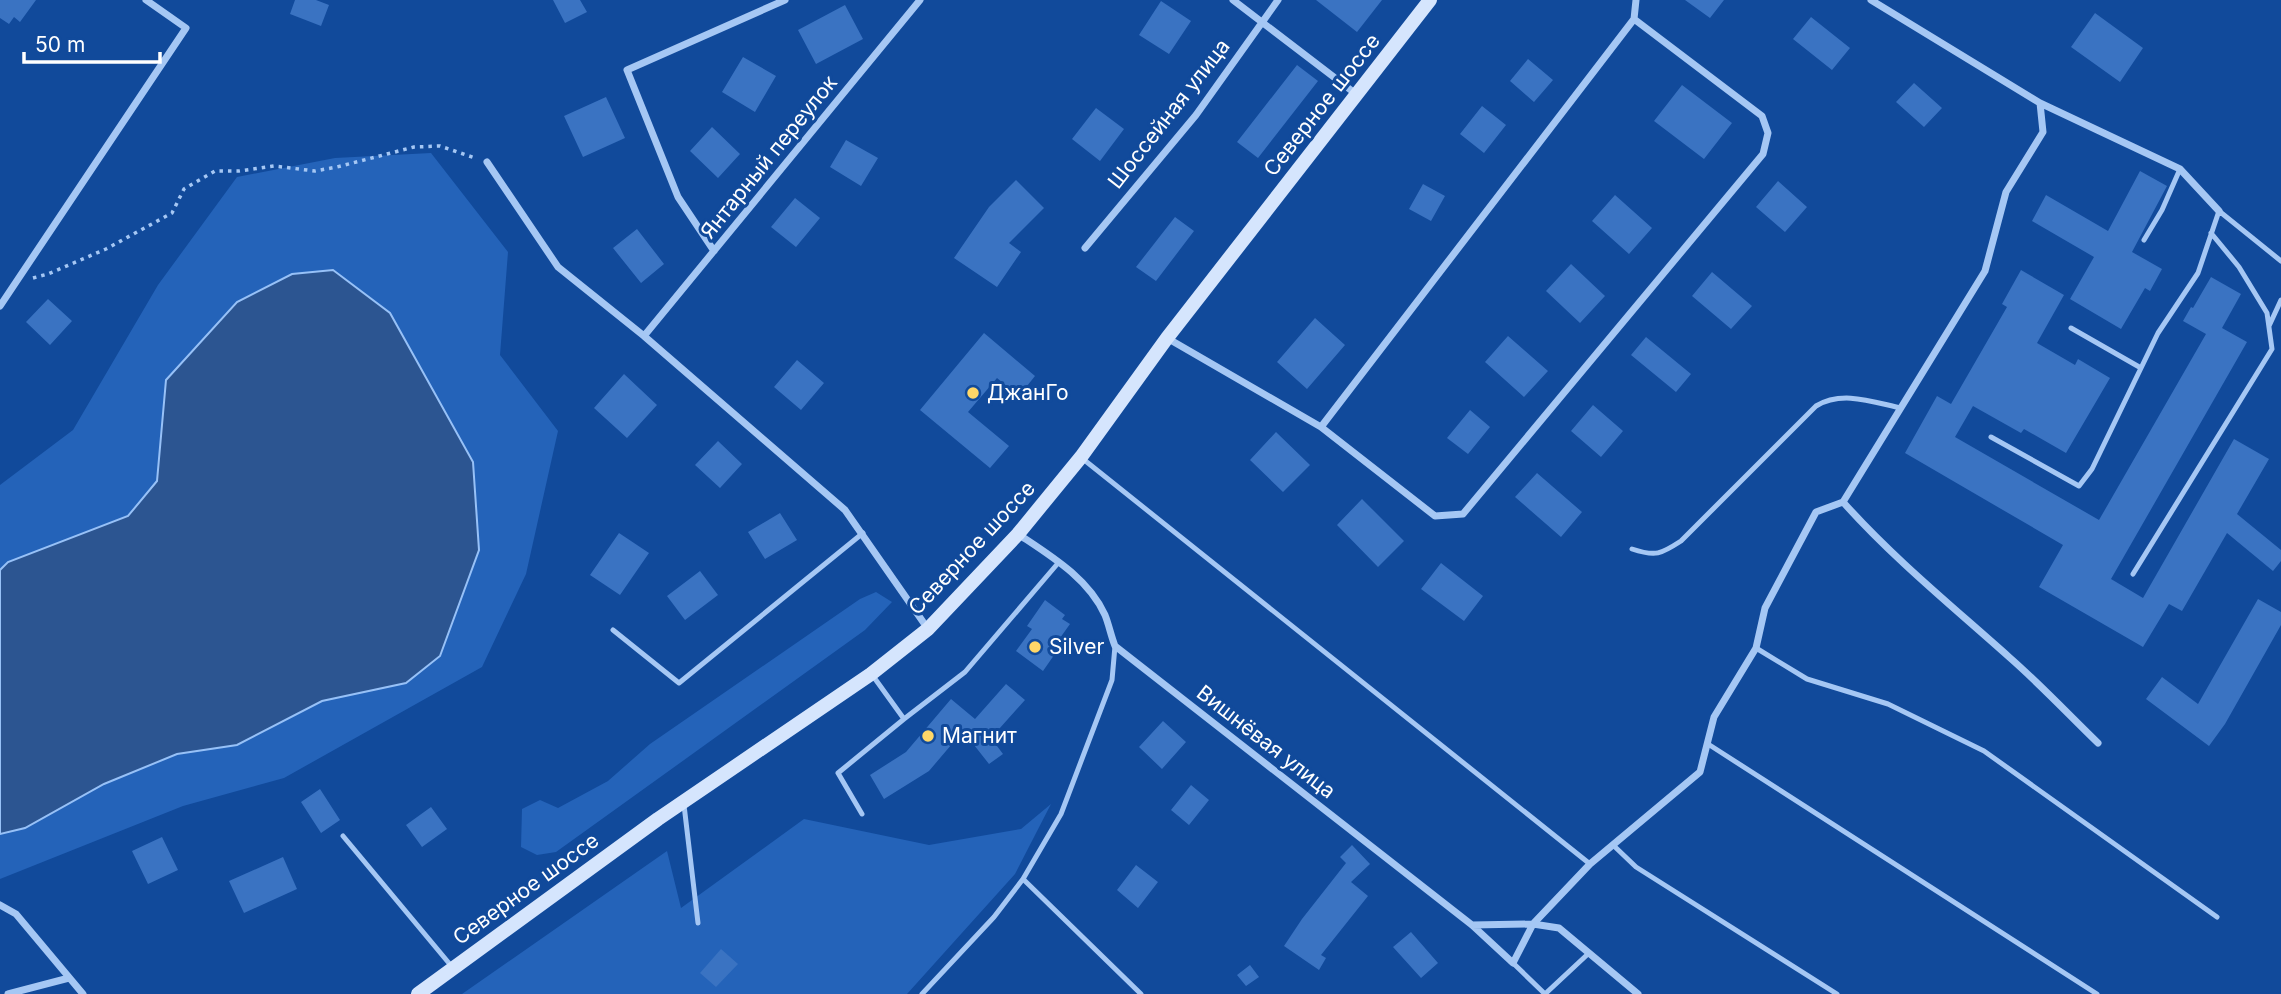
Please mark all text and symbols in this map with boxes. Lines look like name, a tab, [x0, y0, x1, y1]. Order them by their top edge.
scale bar	[24, 21, 161, 65]
street label: Северное шоссе	[1258, 29, 1385, 181]
text: 50 m	[35, 32, 85, 57]
street label: Шоссейная улица	[1102, 34, 1235, 193]
street label: Янтарный переулок	[695, 70, 843, 243]
place label: ДжанГо	[987, 380, 1069, 405]
marker: ДжанГо	[965, 385, 981, 401]
street label: Северное шоссе	[903, 476, 1040, 620]
place label: Silver	[1049, 634, 1104, 659]
marker: Silver	[1027, 639, 1043, 655]
street label: Вишнёвая улица	[1192, 680, 1341, 803]
place label: Магнит	[942, 723, 1017, 748]
marker: Магнит	[920, 728, 936, 744]
street label: Северное шоссе	[448, 827, 603, 950]

